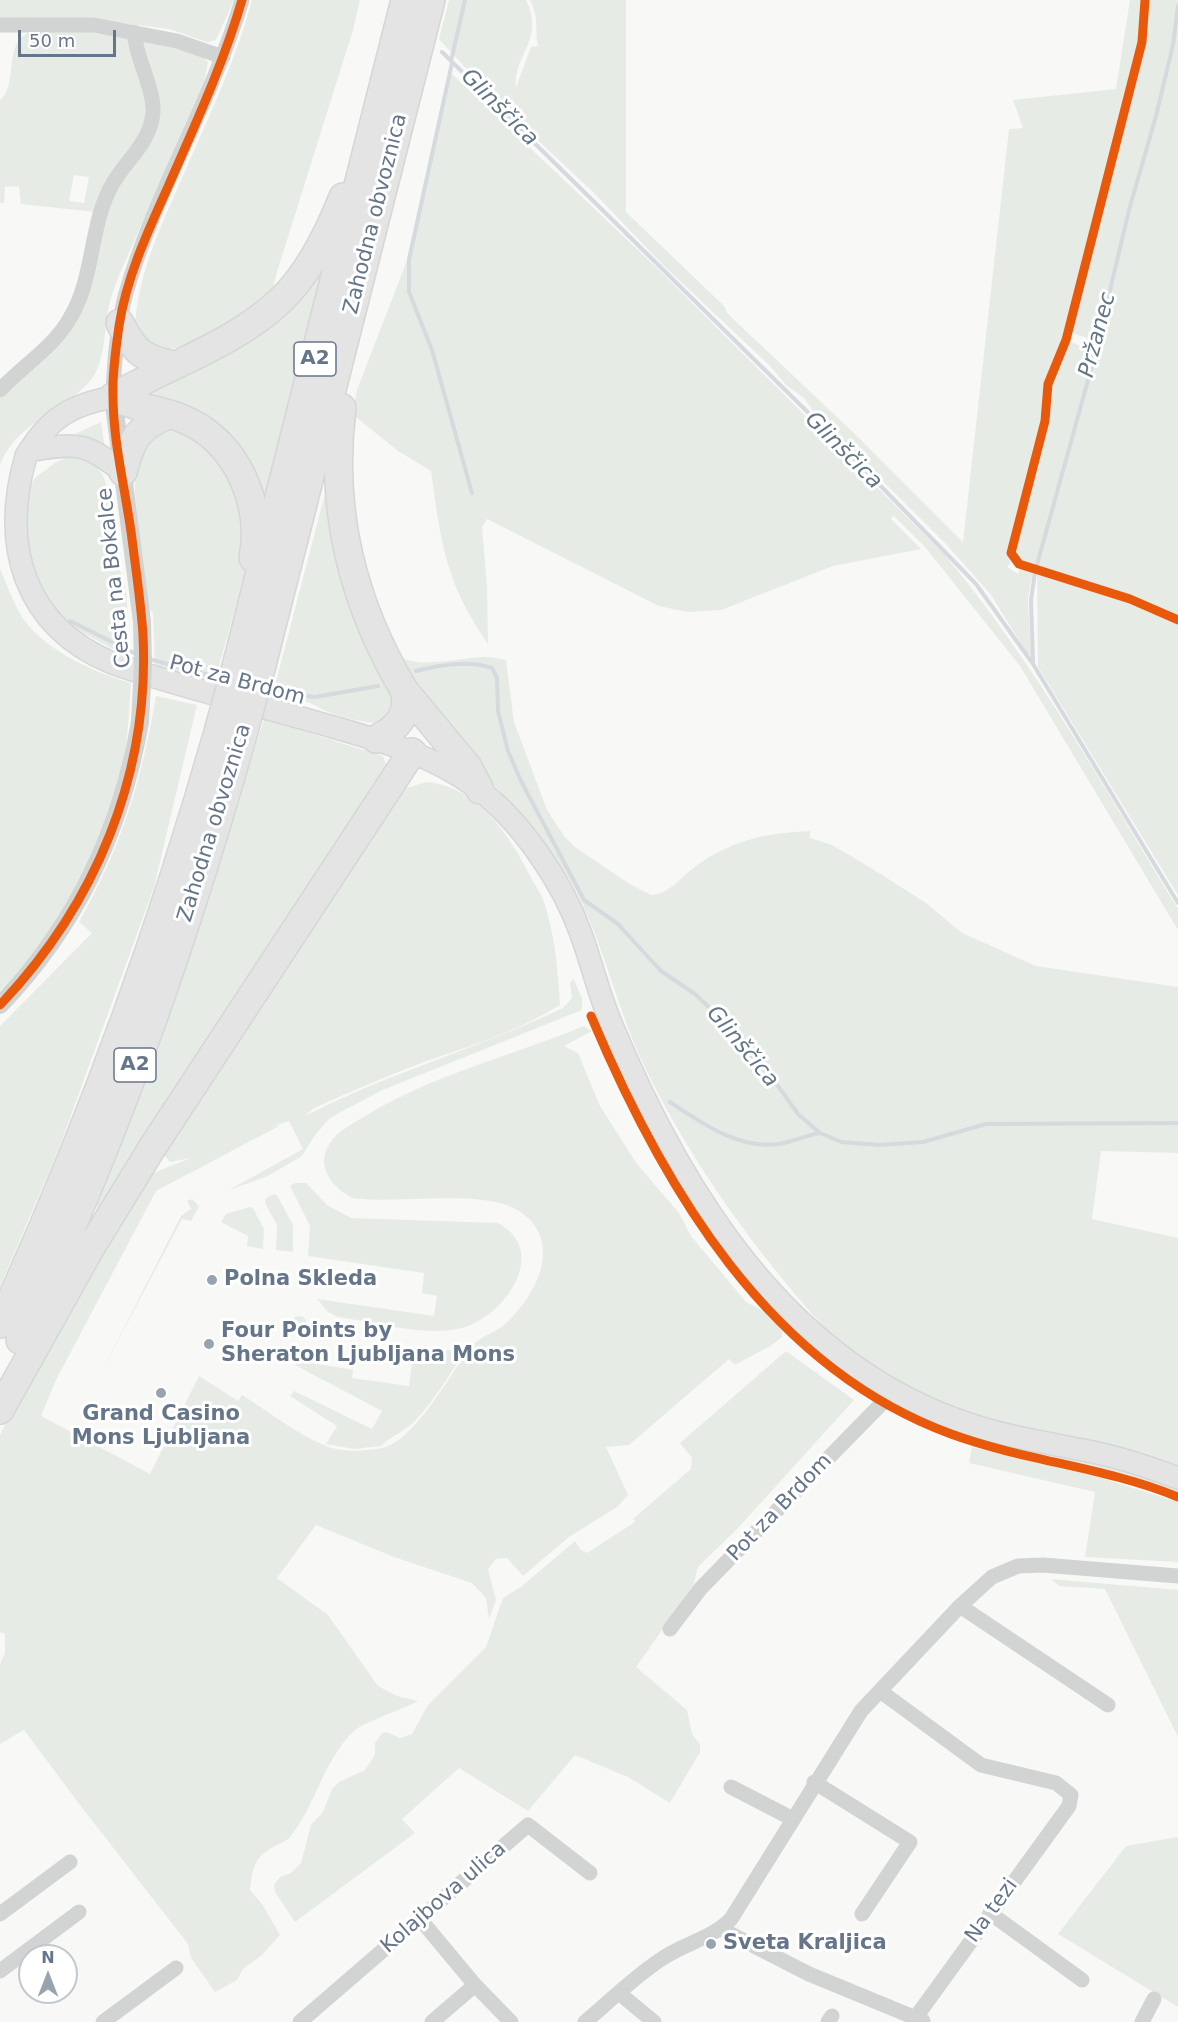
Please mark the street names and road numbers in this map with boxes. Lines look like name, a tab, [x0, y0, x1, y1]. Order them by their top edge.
street label: Zahodna obvoznica	[339, 111, 413, 317]
road number: A2	[294, 342, 336, 376]
street label: Cesta na Bokalce	[93, 486, 137, 670]
street label: Pot za Brdom	[166, 651, 308, 711]
street label: Zahodna obvoznica	[173, 721, 257, 925]
road number: A2	[114, 1048, 156, 1082]
street label: Pot za Brdom	[722, 1449, 838, 1567]
street label: Kolajbova ulica	[376, 1837, 512, 1959]
street label: Na tezi	[960, 1874, 1024, 1948]

